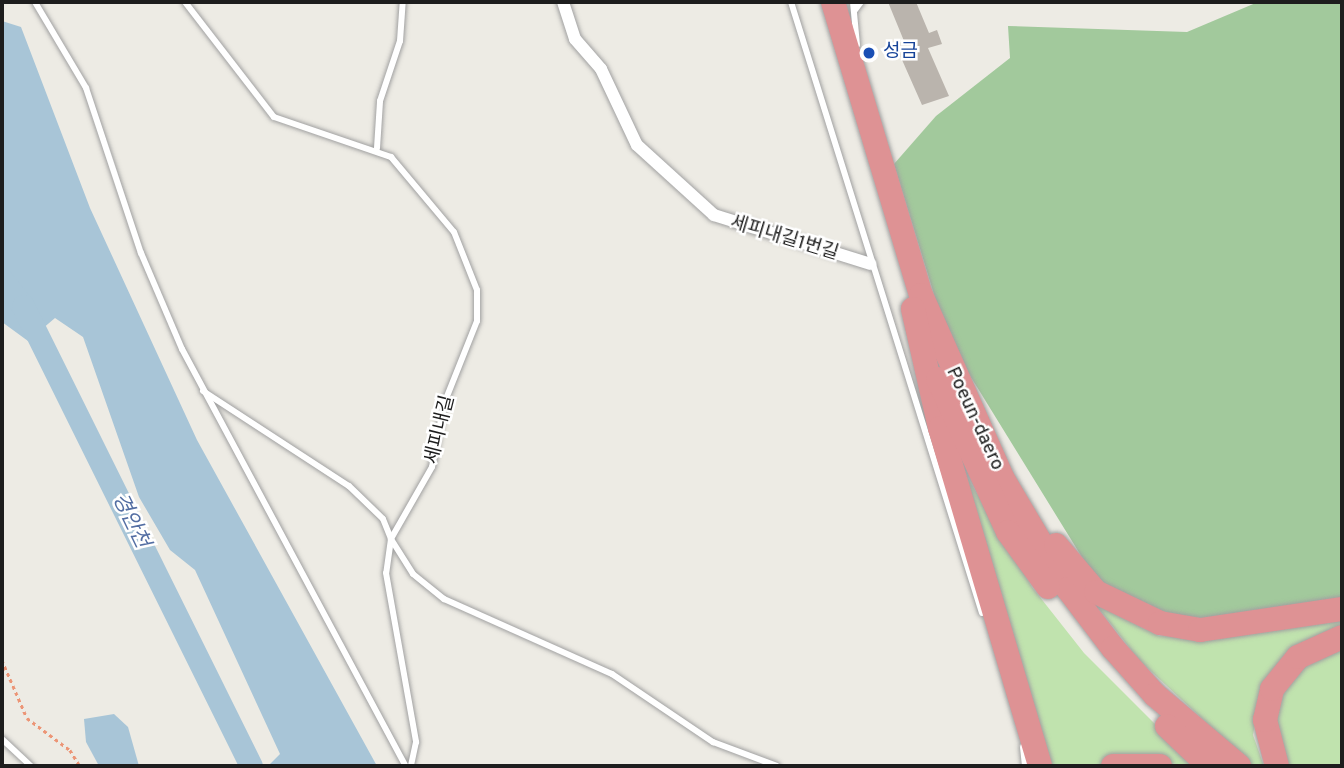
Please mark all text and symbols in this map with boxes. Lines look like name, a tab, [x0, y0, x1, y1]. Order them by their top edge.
place label: 성금	[883, 42, 918, 64]
marker: 성금	[861, 45, 877, 61]
street label: 세피내길1번길	[727, 212, 841, 266]
street label: Poeun-daero	[940, 364, 1008, 474]
street label: 세피내길	[421, 393, 461, 467]
water label: 경안천	[106, 489, 154, 553]

